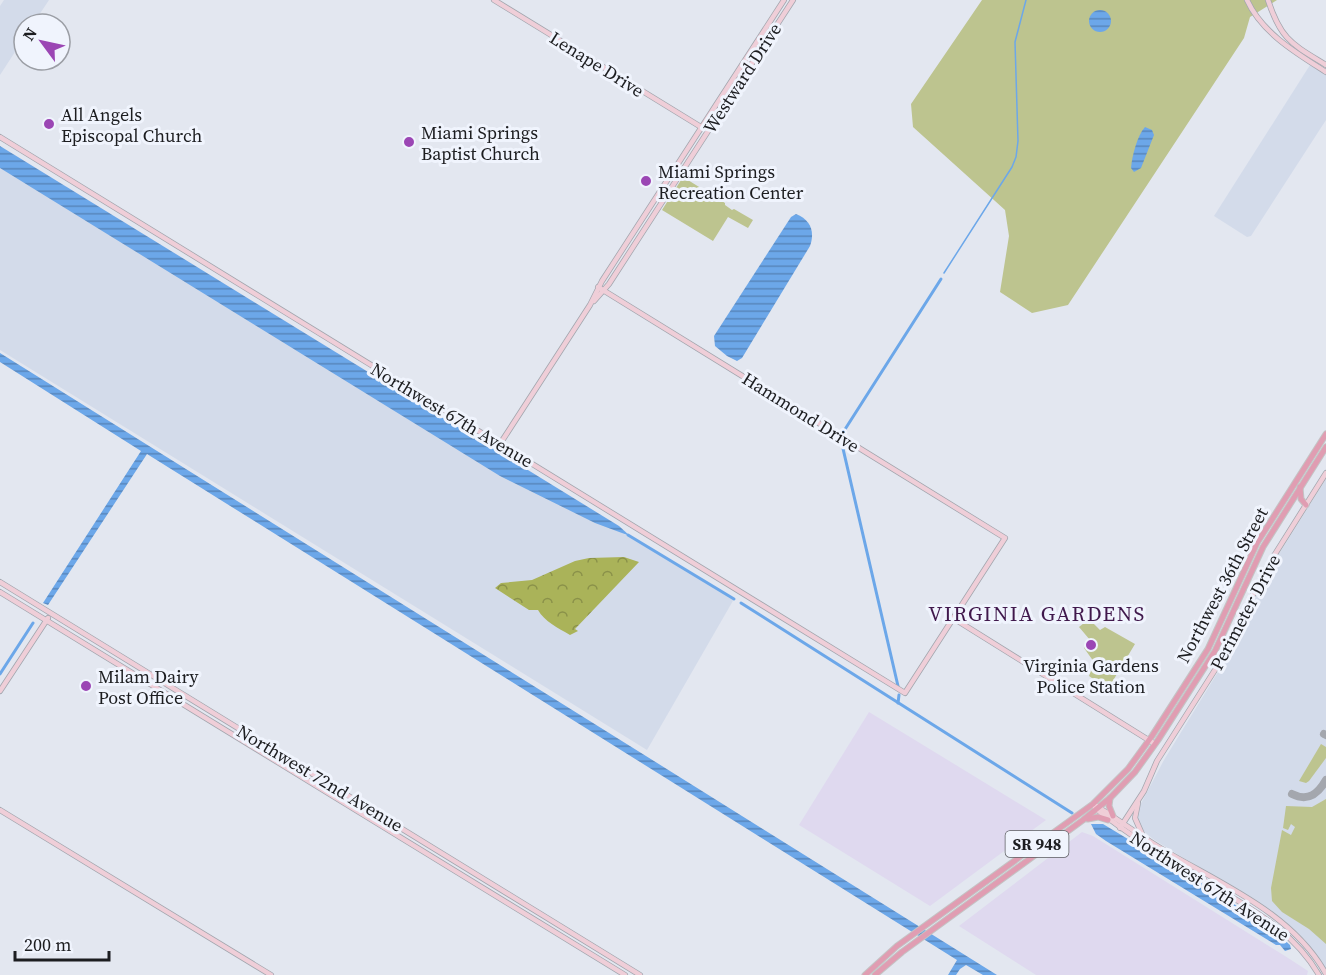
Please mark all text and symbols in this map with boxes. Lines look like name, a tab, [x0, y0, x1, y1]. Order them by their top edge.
north arrow	[12, 12, 72, 72]
street label: Westward Drive	[697, 18, 787, 138]
text: N	[17, 23, 42, 45]
street label: Lenape Drive	[545, 25, 649, 103]
place label: All Angels Episcopal Church	[61, 102, 202, 148]
marker: All Angels Episcopal Church	[42, 117, 56, 131]
place label: Miami Springs Baptist Church	[421, 120, 540, 166]
marker: Miami Springs Baptist Church	[402, 135, 416, 149]
place label: Miami Springs Recreation Center	[658, 159, 804, 205]
marker: Miami Springs Recreation Center	[639, 174, 653, 188]
street label: Northwest 67th Avenue	[366, 357, 538, 473]
street label: Hammond Drive	[738, 366, 864, 458]
street label: Northwest 36th Street	[1170, 503, 1274, 667]
street label: Perimeter Drive	[1204, 550, 1286, 674]
district label: VIRGINIA GARDENS	[928, 599, 1146, 628]
marker: Virginia Gardens Police Station	[1084, 638, 1098, 652]
place label: Virginia Gardens Police Station	[1023, 653, 1159, 699]
place label: Milam Dairy Post Office	[98, 664, 199, 710]
marker: Milam Dairy Post Office	[79, 679, 93, 693]
street label: Northwest 72nd Avenue	[232, 718, 408, 838]
street label: Northwest 67th Avenue	[1125, 825, 1295, 947]
road number: SR 948	[1006, 831, 1068, 857]
scale bar	[15, 924, 110, 962]
text: 200 m	[24, 932, 71, 957]

